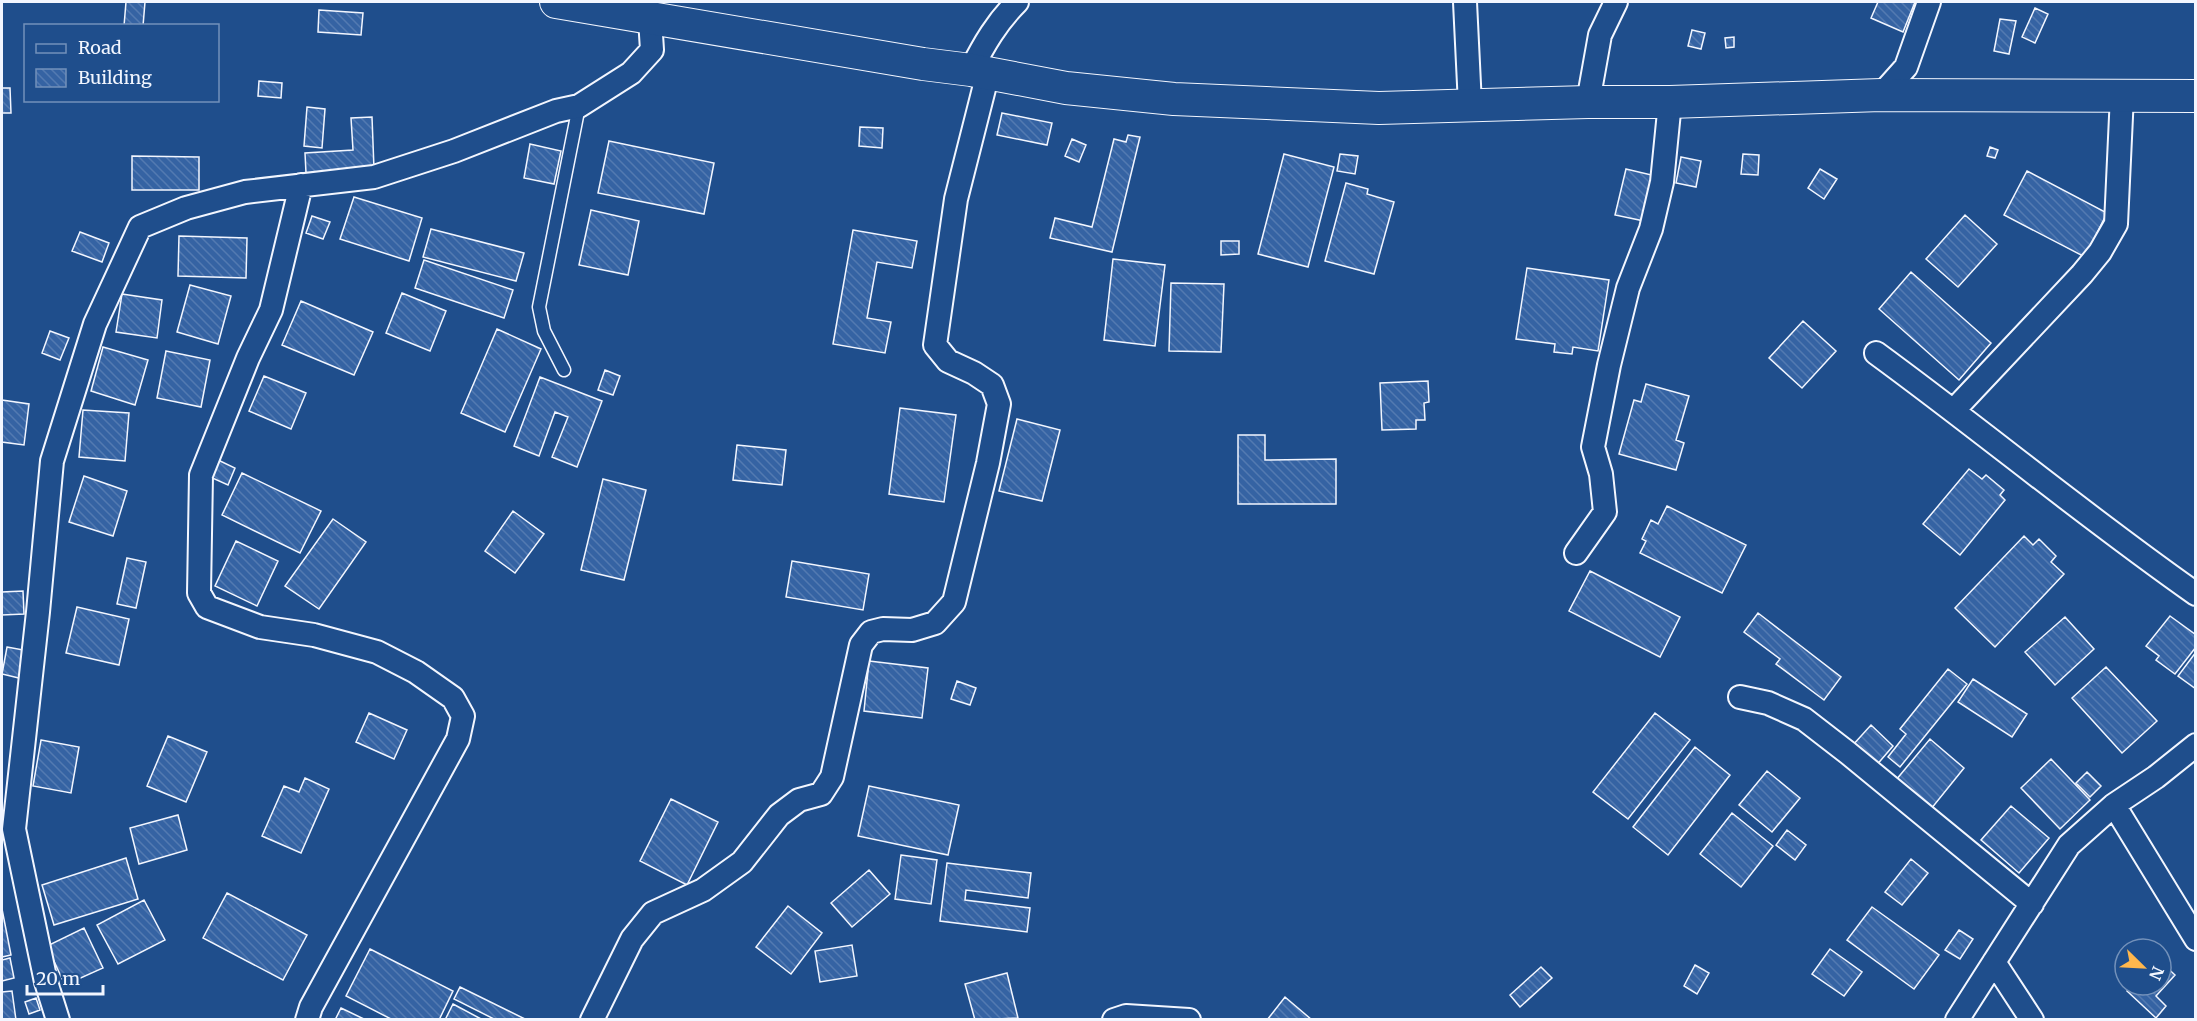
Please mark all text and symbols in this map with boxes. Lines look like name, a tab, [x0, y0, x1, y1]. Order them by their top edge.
legend	[24, 24, 219, 102]
text: Road	[78, 36, 122, 59]
text: Building	[78, 66, 152, 89]
north arrow	[2113, 937, 2173, 997]
scale bar	[27, 958, 104, 996]
text: N	[2145, 963, 2168, 983]
text: 20 m	[36, 967, 80, 990]

